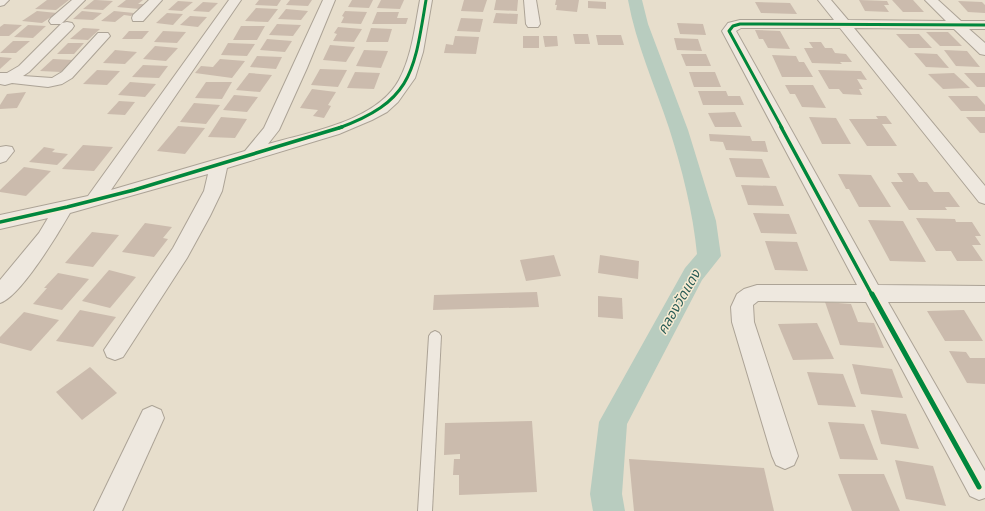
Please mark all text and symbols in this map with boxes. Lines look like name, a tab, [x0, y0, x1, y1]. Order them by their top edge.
water label: คลองวัดแดง	[652, 264, 707, 338]

